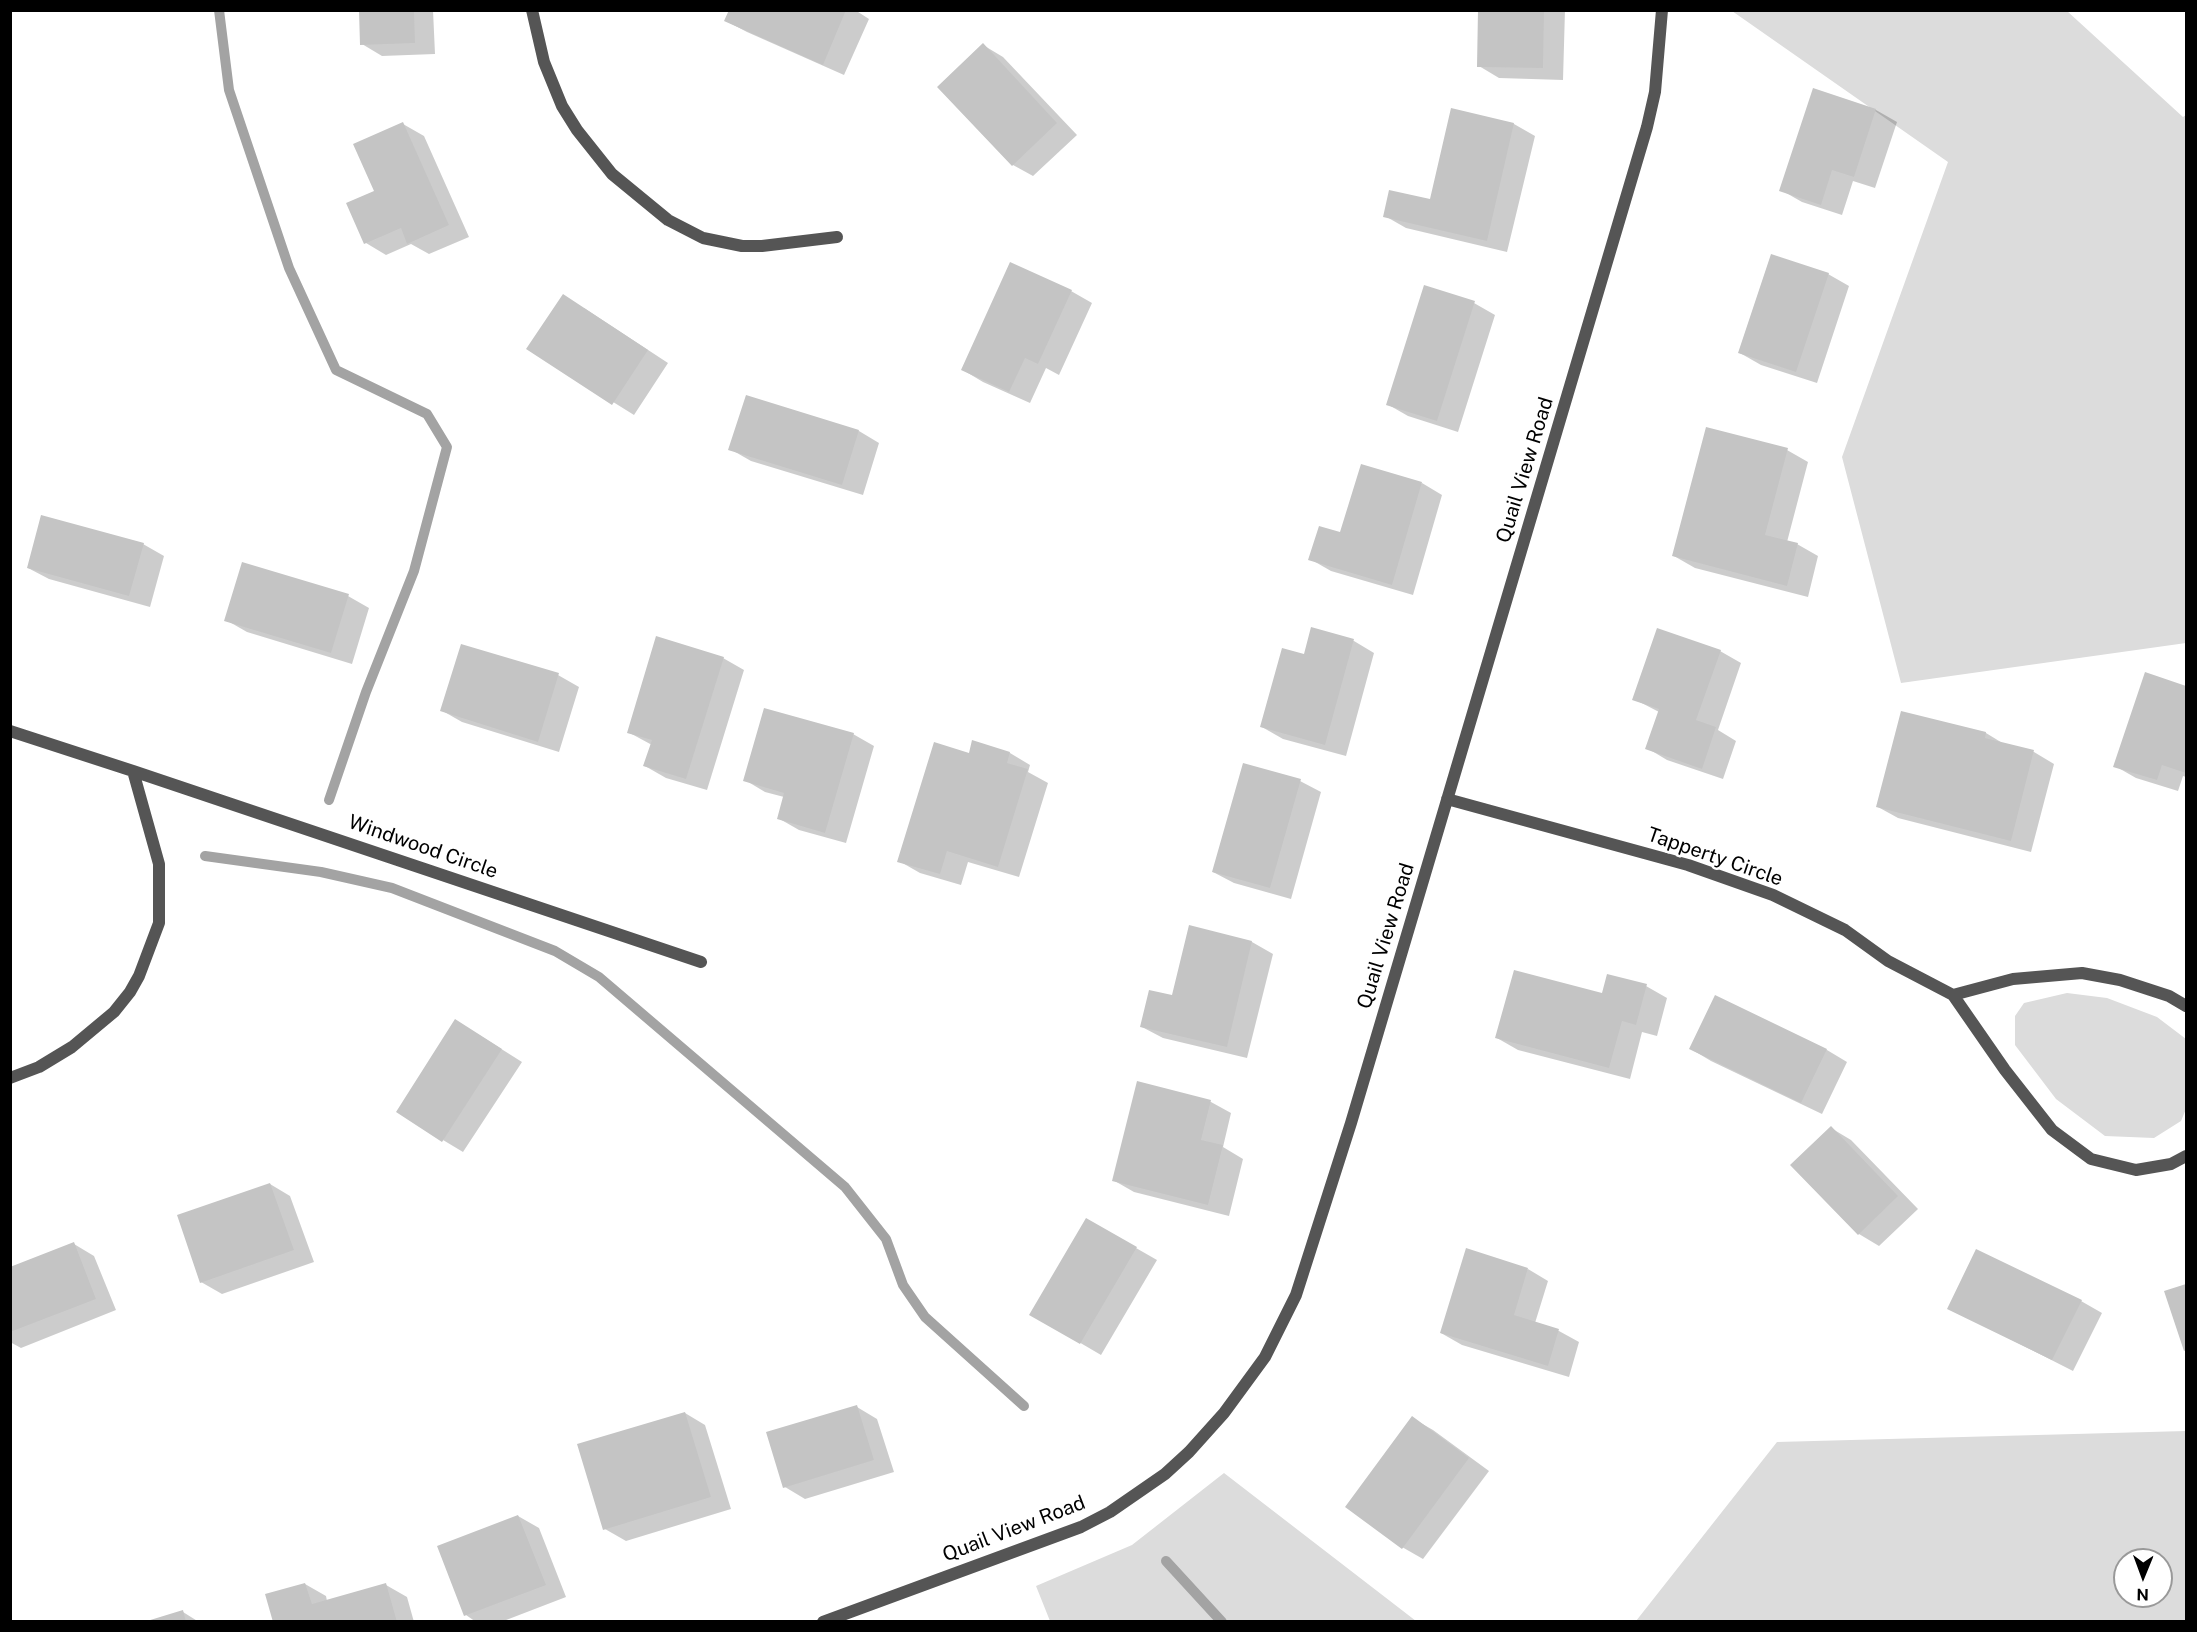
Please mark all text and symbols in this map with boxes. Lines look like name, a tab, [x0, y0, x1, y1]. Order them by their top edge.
street label: Quail View Road	[1491, 394, 1559, 546]
street label: Windwood Circle	[345, 810, 501, 884]
street label: Tapperty Circle	[1644, 823, 1786, 891]
street label: Quail View Road	[1352, 860, 1420, 1012]
street label: Quail View Road	[939, 1491, 1089, 1567]
north arrow	[2113, 1548, 2173, 1608]
text: N	[2136, 1585, 2149, 1604]

